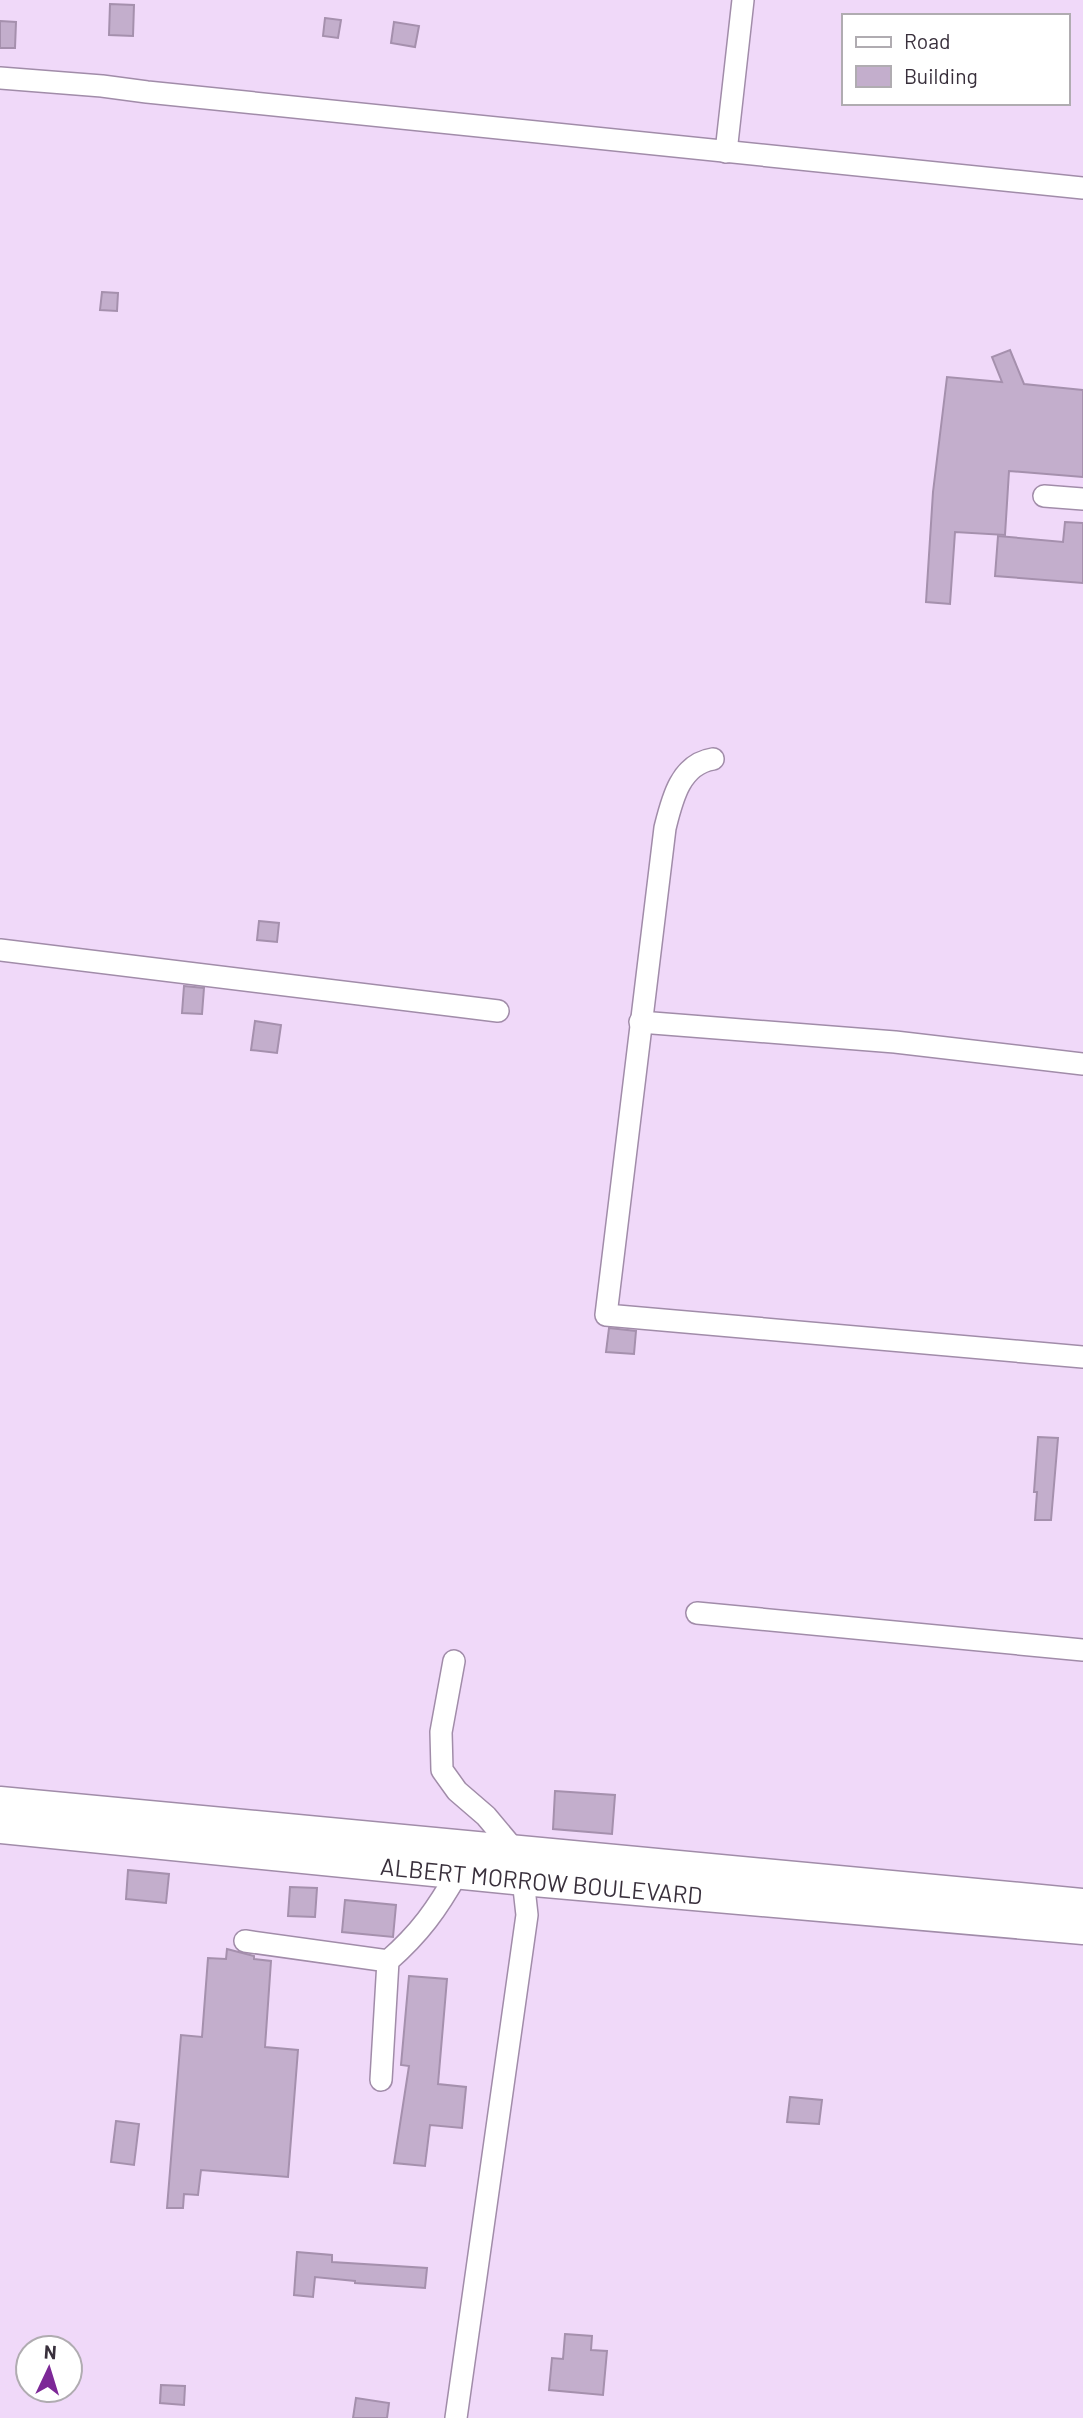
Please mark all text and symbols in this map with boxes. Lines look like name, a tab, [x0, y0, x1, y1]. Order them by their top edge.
legend	[842, 14, 1069, 105]
text: Road	[904, 28, 950, 53]
text: Building	[904, 63, 978, 88]
street label: ALBERT MORROW BOULEVARD	[379, 1850, 704, 1909]
north arrow	[14, 2334, 84, 2404]
text: N	[43, 2340, 57, 2363]

